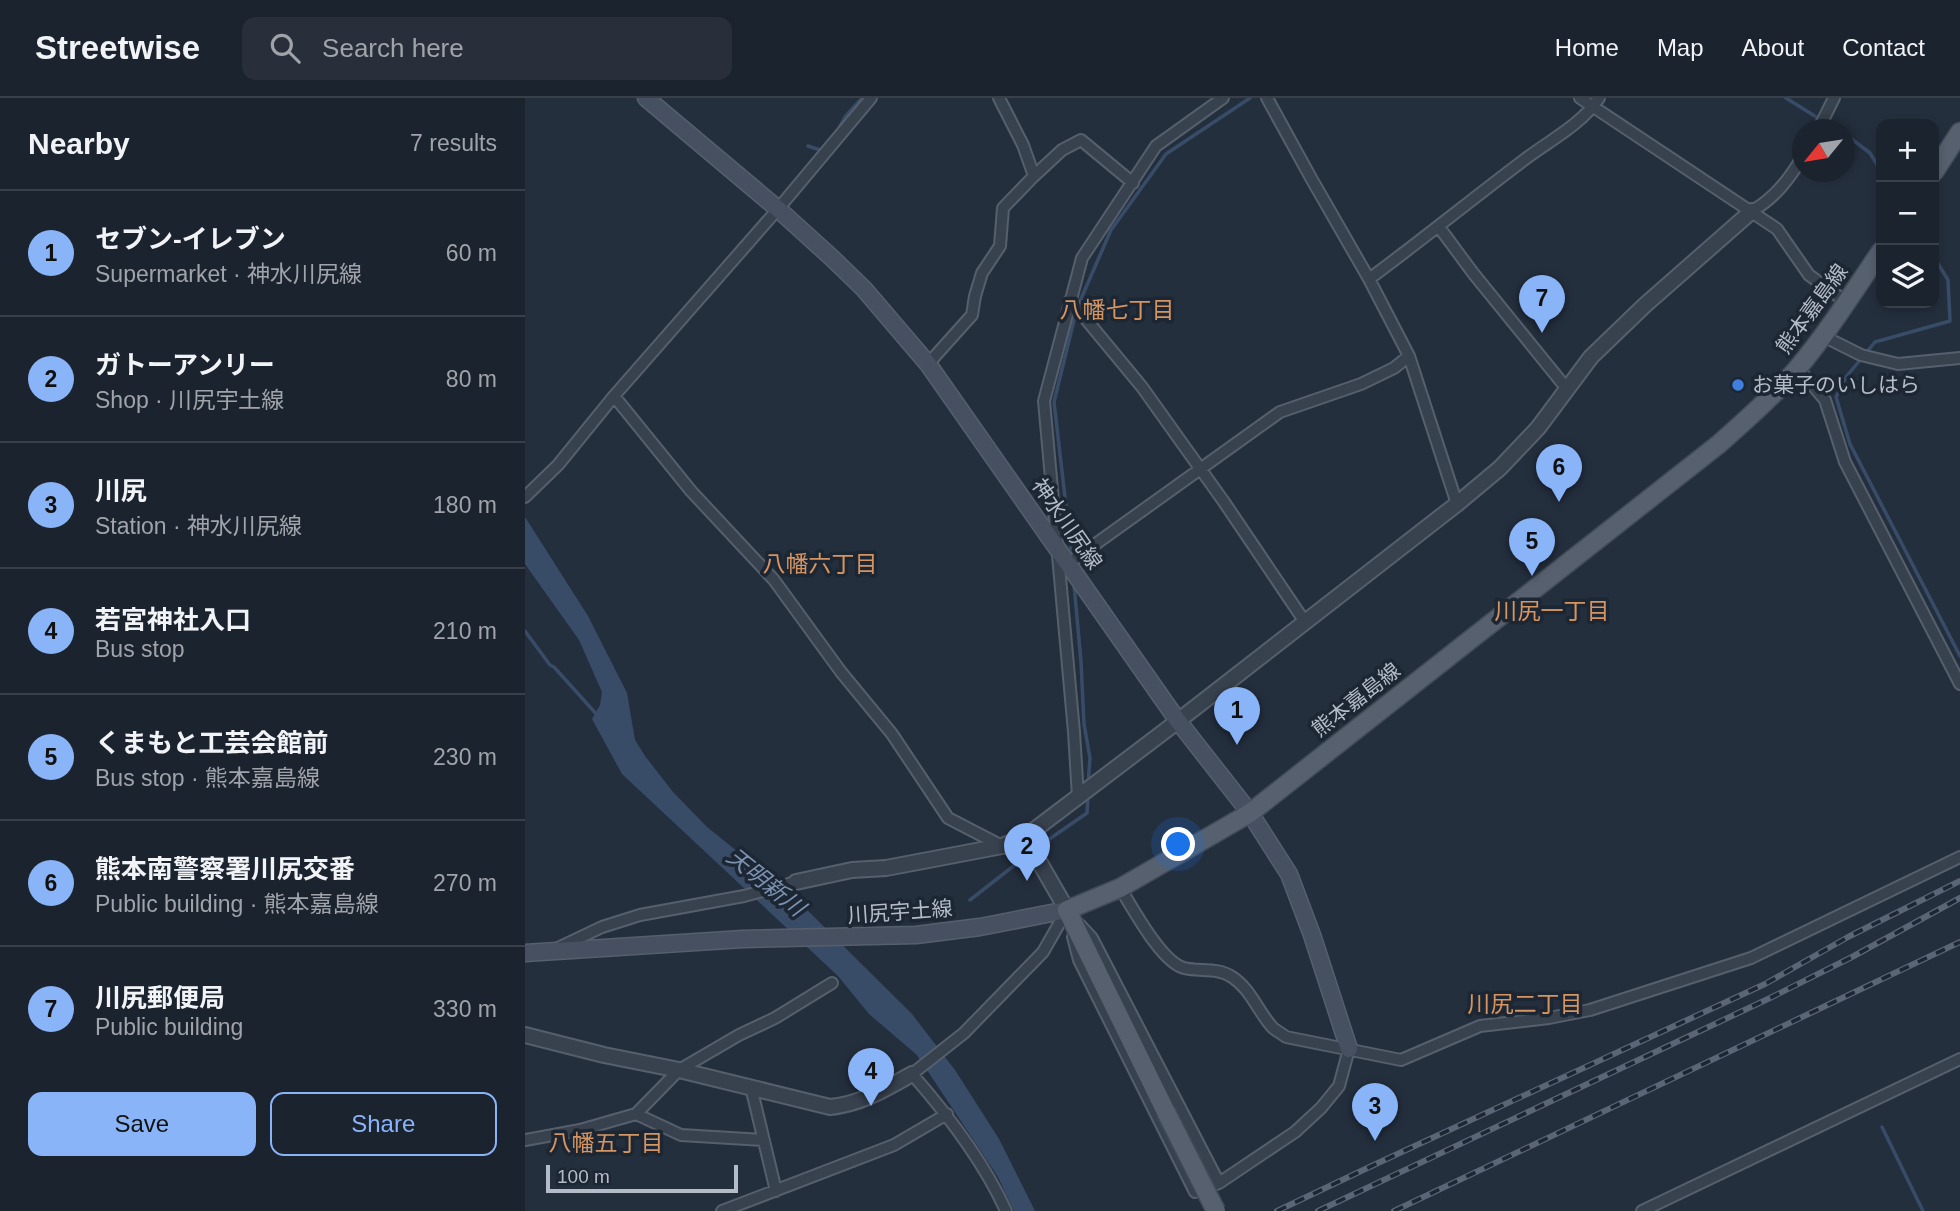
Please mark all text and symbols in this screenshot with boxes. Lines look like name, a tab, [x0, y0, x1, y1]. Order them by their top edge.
search box	[242, 17, 732, 80]
text: Streetwise	[35, 29, 200, 66]
icon: search	[266, 29, 304, 67]
text: Search here	[322, 33, 464, 63]
text: Home	[1555, 34, 1619, 61]
text: Map	[1657, 34, 1704, 61]
text: About	[1742, 34, 1804, 61]
text: Contact	[1842, 34, 1925, 61]
north arrow	[1792, 119, 1855, 182]
map controls	[1876, 119, 1939, 308]
button: +	[1876, 119, 1939, 182]
text: Nearby	[28, 127, 130, 160]
text: 7 results	[410, 130, 497, 156]
button: −	[1876, 182, 1939, 245]
text: セブン-イレブン	[95, 224, 286, 254]
text: 1	[45, 240, 57, 266]
text: 60 m	[446, 240, 497, 266]
button: layers	[1876, 245, 1939, 308]
street label: 熊本嘉島線	[1771, 259, 1852, 358]
text: Supermarket · 神水川尻線	[95, 261, 362, 287]
pin: 7	[1519, 275, 1565, 333]
district label: 八幡七丁目	[1060, 297, 1175, 323]
text: ガトーアンリー	[95, 350, 275, 380]
text: 2	[45, 366, 57, 392]
text: 80 m	[446, 366, 497, 392]
place label: お菓子のいしはら	[1752, 373, 1920, 396]
marker: お菓子のいしはら	[1730, 377, 1746, 393]
text: Shop · 川尻宇土線	[95, 387, 284, 413]
pin: 6	[1536, 444, 1582, 502]
street label: 神水川尻線	[1028, 474, 1107, 573]
text: 川尻	[95, 476, 147, 506]
text: 3	[45, 492, 57, 518]
text: 180 m	[433, 492, 497, 518]
text: Station · 神水川尻線	[95, 513, 302, 539]
pin: 5	[1509, 518, 1555, 576]
district label: 八幡六丁目	[763, 551, 878, 577]
district label: 川尻一丁目	[1495, 598, 1610, 624]
text: 若宮神社入口	[95, 605, 251, 635]
text: 4	[45, 618, 57, 644]
text: 210 m	[433, 618, 497, 644]
text: Bus stop	[95, 636, 185, 662]
street label: 熊本嘉島線	[1307, 658, 1404, 741]
pin: 1	[1214, 687, 1260, 745]
text: くまもと工芸会館前	[95, 728, 328, 758]
text: 5	[45, 744, 57, 770]
text: 230 m	[433, 744, 497, 770]
text: Bus stop · 熊本嘉島線	[95, 765, 320, 791]
pin: 2	[1004, 823, 1050, 881]
your location	[1161, 827, 1195, 861]
water label: 天明新川	[722, 843, 812, 923]
text: 熊本南警察署川尻交番	[95, 854, 355, 884]
text: 6	[45, 870, 57, 896]
text: 270 m	[433, 870, 497, 896]
text: Public building · 熊本嘉島線	[95, 891, 379, 917]
street label: 川尻宇土線	[847, 896, 953, 927]
text: 川尻郵便局	[95, 983, 225, 1013]
district label: 川尻二丁目	[1468, 991, 1583, 1017]
text: 7	[45, 996, 57, 1022]
text: 330 m	[433, 996, 497, 1022]
text: Public building	[95, 1014, 243, 1040]
pin: 4	[848, 1048, 894, 1106]
pin: 3	[1352, 1083, 1398, 1141]
button: Save	[28, 1092, 256, 1156]
button: Share	[270, 1092, 497, 1156]
district label: 八幡五丁目	[549, 1130, 664, 1156]
scale bar	[546, 1162, 739, 1194]
text: 100 m	[557, 1166, 610, 1187]

